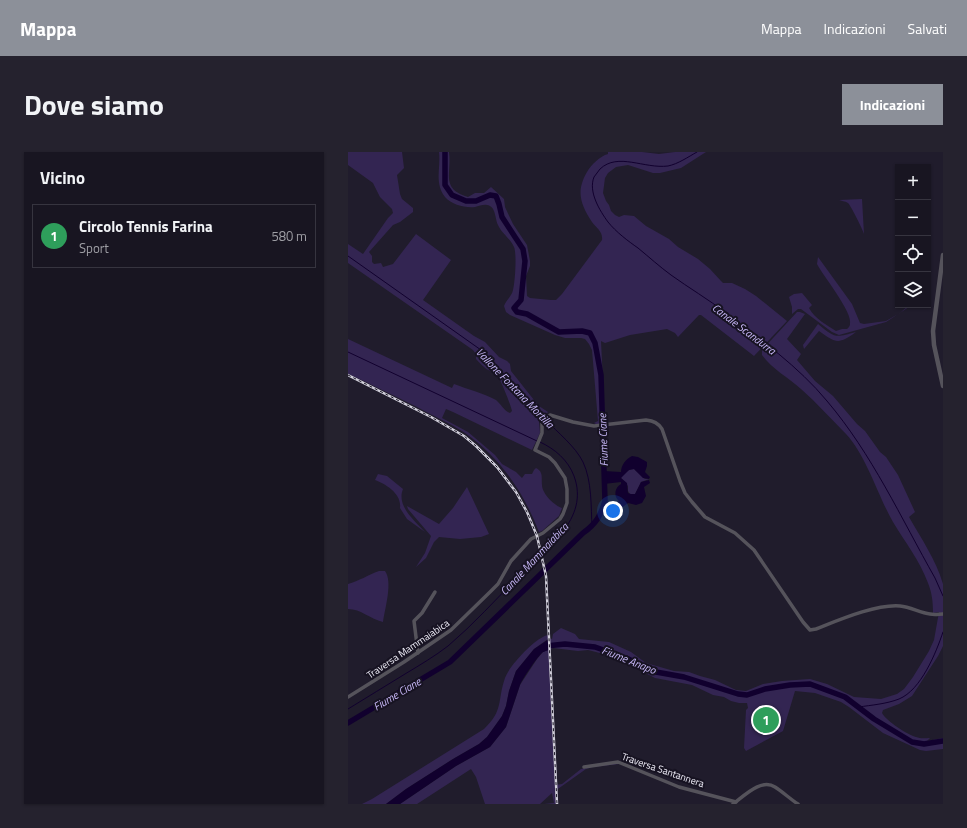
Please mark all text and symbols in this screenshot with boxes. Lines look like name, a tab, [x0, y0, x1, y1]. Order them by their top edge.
text: Mappa	[20, 14, 76, 43]
text: Mappa	[761, 18, 802, 39]
text: Indicazioni	[824, 18, 886, 39]
text: Salvati	[908, 18, 947, 39]
text: Dove siamo	[24, 83, 164, 126]
button: Indicazioni	[842, 84, 943, 125]
map controls	[895, 164, 931, 308]
button: +	[895, 164, 931, 200]
text: Vicino	[40, 165, 85, 191]
button: −	[895, 200, 931, 236]
text: Circolo Tennis Farina	[79, 215, 213, 238]
text: 1	[50, 226, 58, 246]
text: 580 m	[271, 226, 307, 246]
button: locate	[895, 236, 931, 272]
text: Sport	[79, 238, 109, 258]
button: layers	[895, 272, 931, 308]
water label: Canale Scandurra	[709, 300, 780, 359]
water label: Vallone Fontana Mortilla	[472, 344, 558, 432]
water label: Fiume Ciane	[594, 412, 612, 467]
your location	[603, 501, 623, 521]
water label: Canale Mammaiabica	[496, 519, 572, 599]
street label: Traversa Mammaiabica	[364, 616, 452, 682]
water label: Fiume Anapo	[600, 642, 659, 678]
water label: Fiume Ciane	[370, 673, 425, 714]
pin: 1	[753, 705, 779, 735]
street label: Traversa Santannera	[620, 749, 706, 791]

